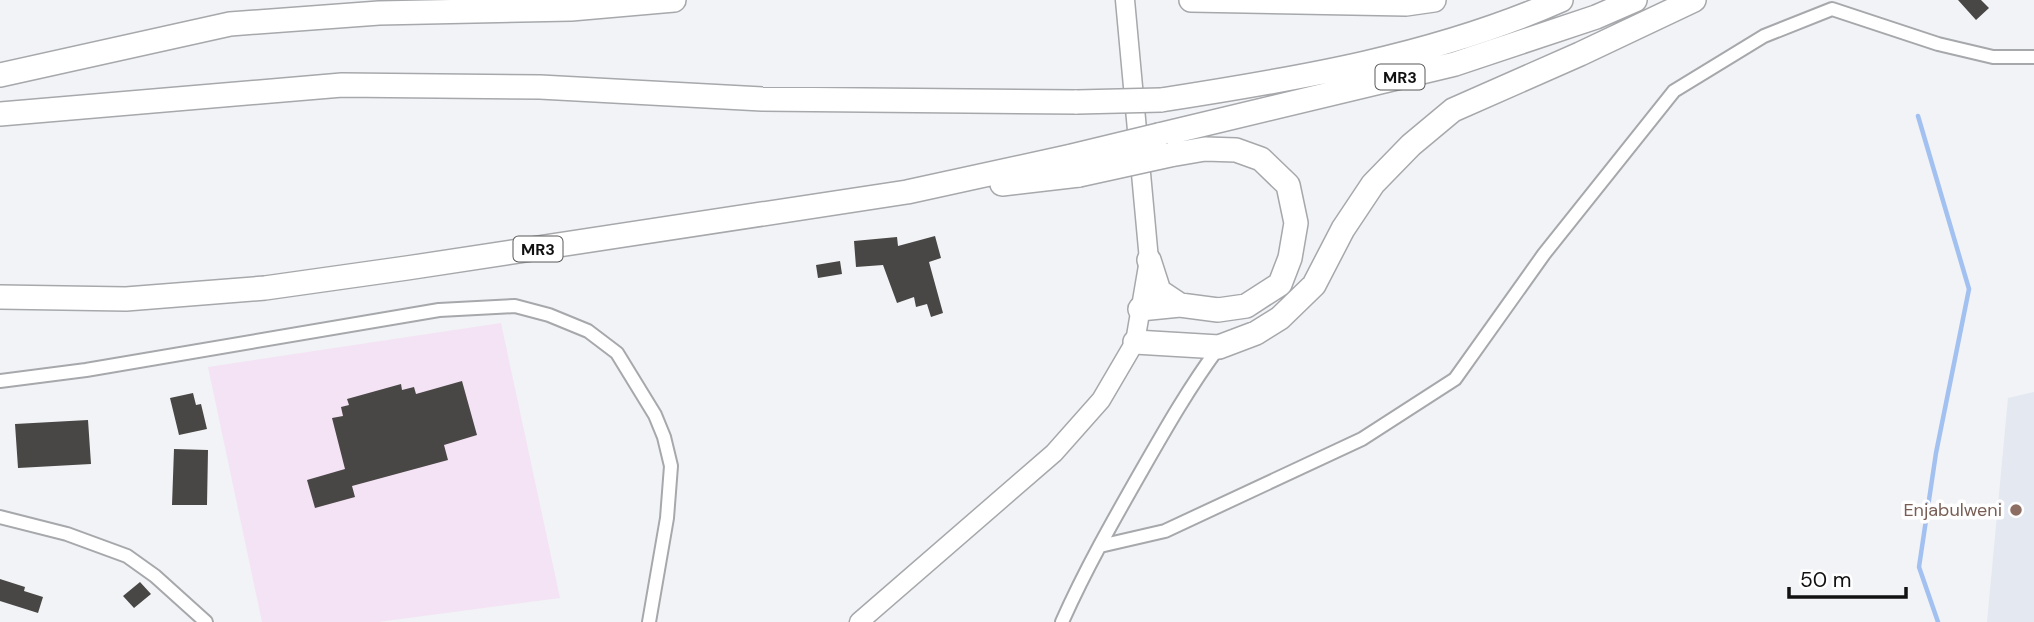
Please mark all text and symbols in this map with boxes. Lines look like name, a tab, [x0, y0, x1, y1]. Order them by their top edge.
road number: MR3	[1376, 64, 1424, 90]
road number: MR3	[514, 236, 562, 262]
place label: Enjabulweni	[1903, 498, 2002, 522]
marker: Enjabulweni	[2008, 502, 2024, 518]
scale bar	[1789, 556, 1906, 600]
text: 50 m	[1800, 566, 1851, 594]

